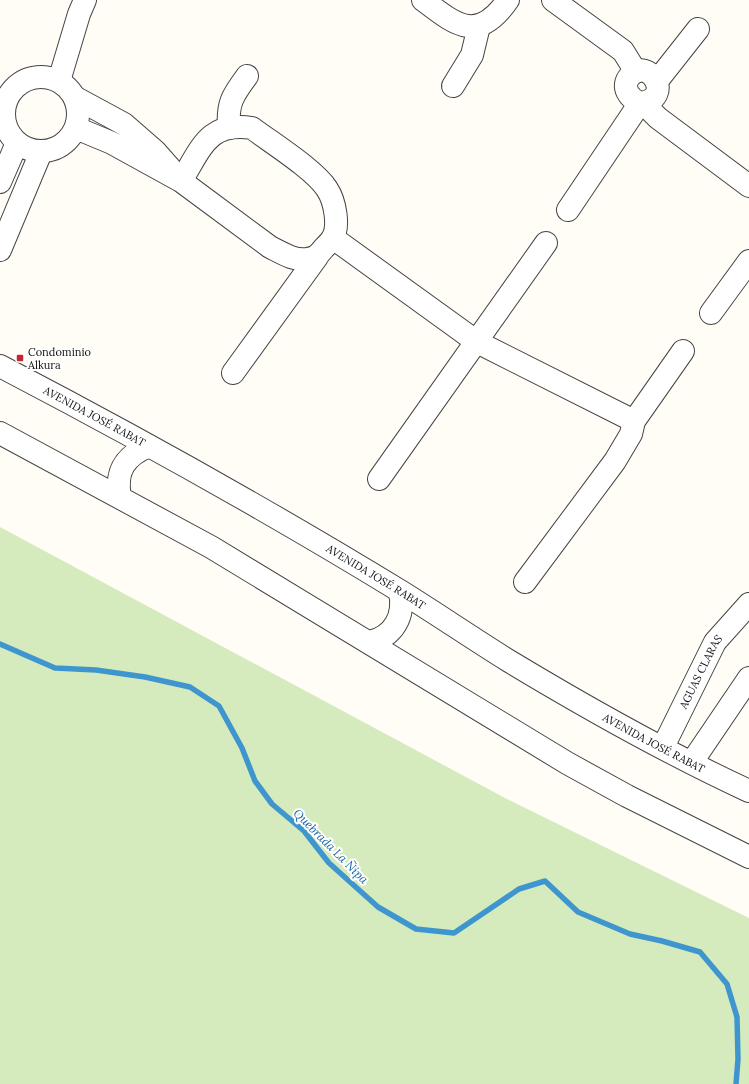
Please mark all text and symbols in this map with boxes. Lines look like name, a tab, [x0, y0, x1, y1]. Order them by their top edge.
place label: Condominio Alkura	[27, 345, 91, 372]
marker: Condominio Alkura	[15, 353, 25, 363]
street label: AVENIDA JOSÉ RABAT	[40, 383, 148, 449]
street label: AVENIDA JOSÉ RABAT	[323, 541, 428, 612]
street label: AGUAS CLARAS	[676, 632, 725, 712]
street label: AVENIDA JOSÉ RABAT	[599, 710, 707, 776]
water label: Quebrada La Ñipa	[290, 805, 372, 887]

